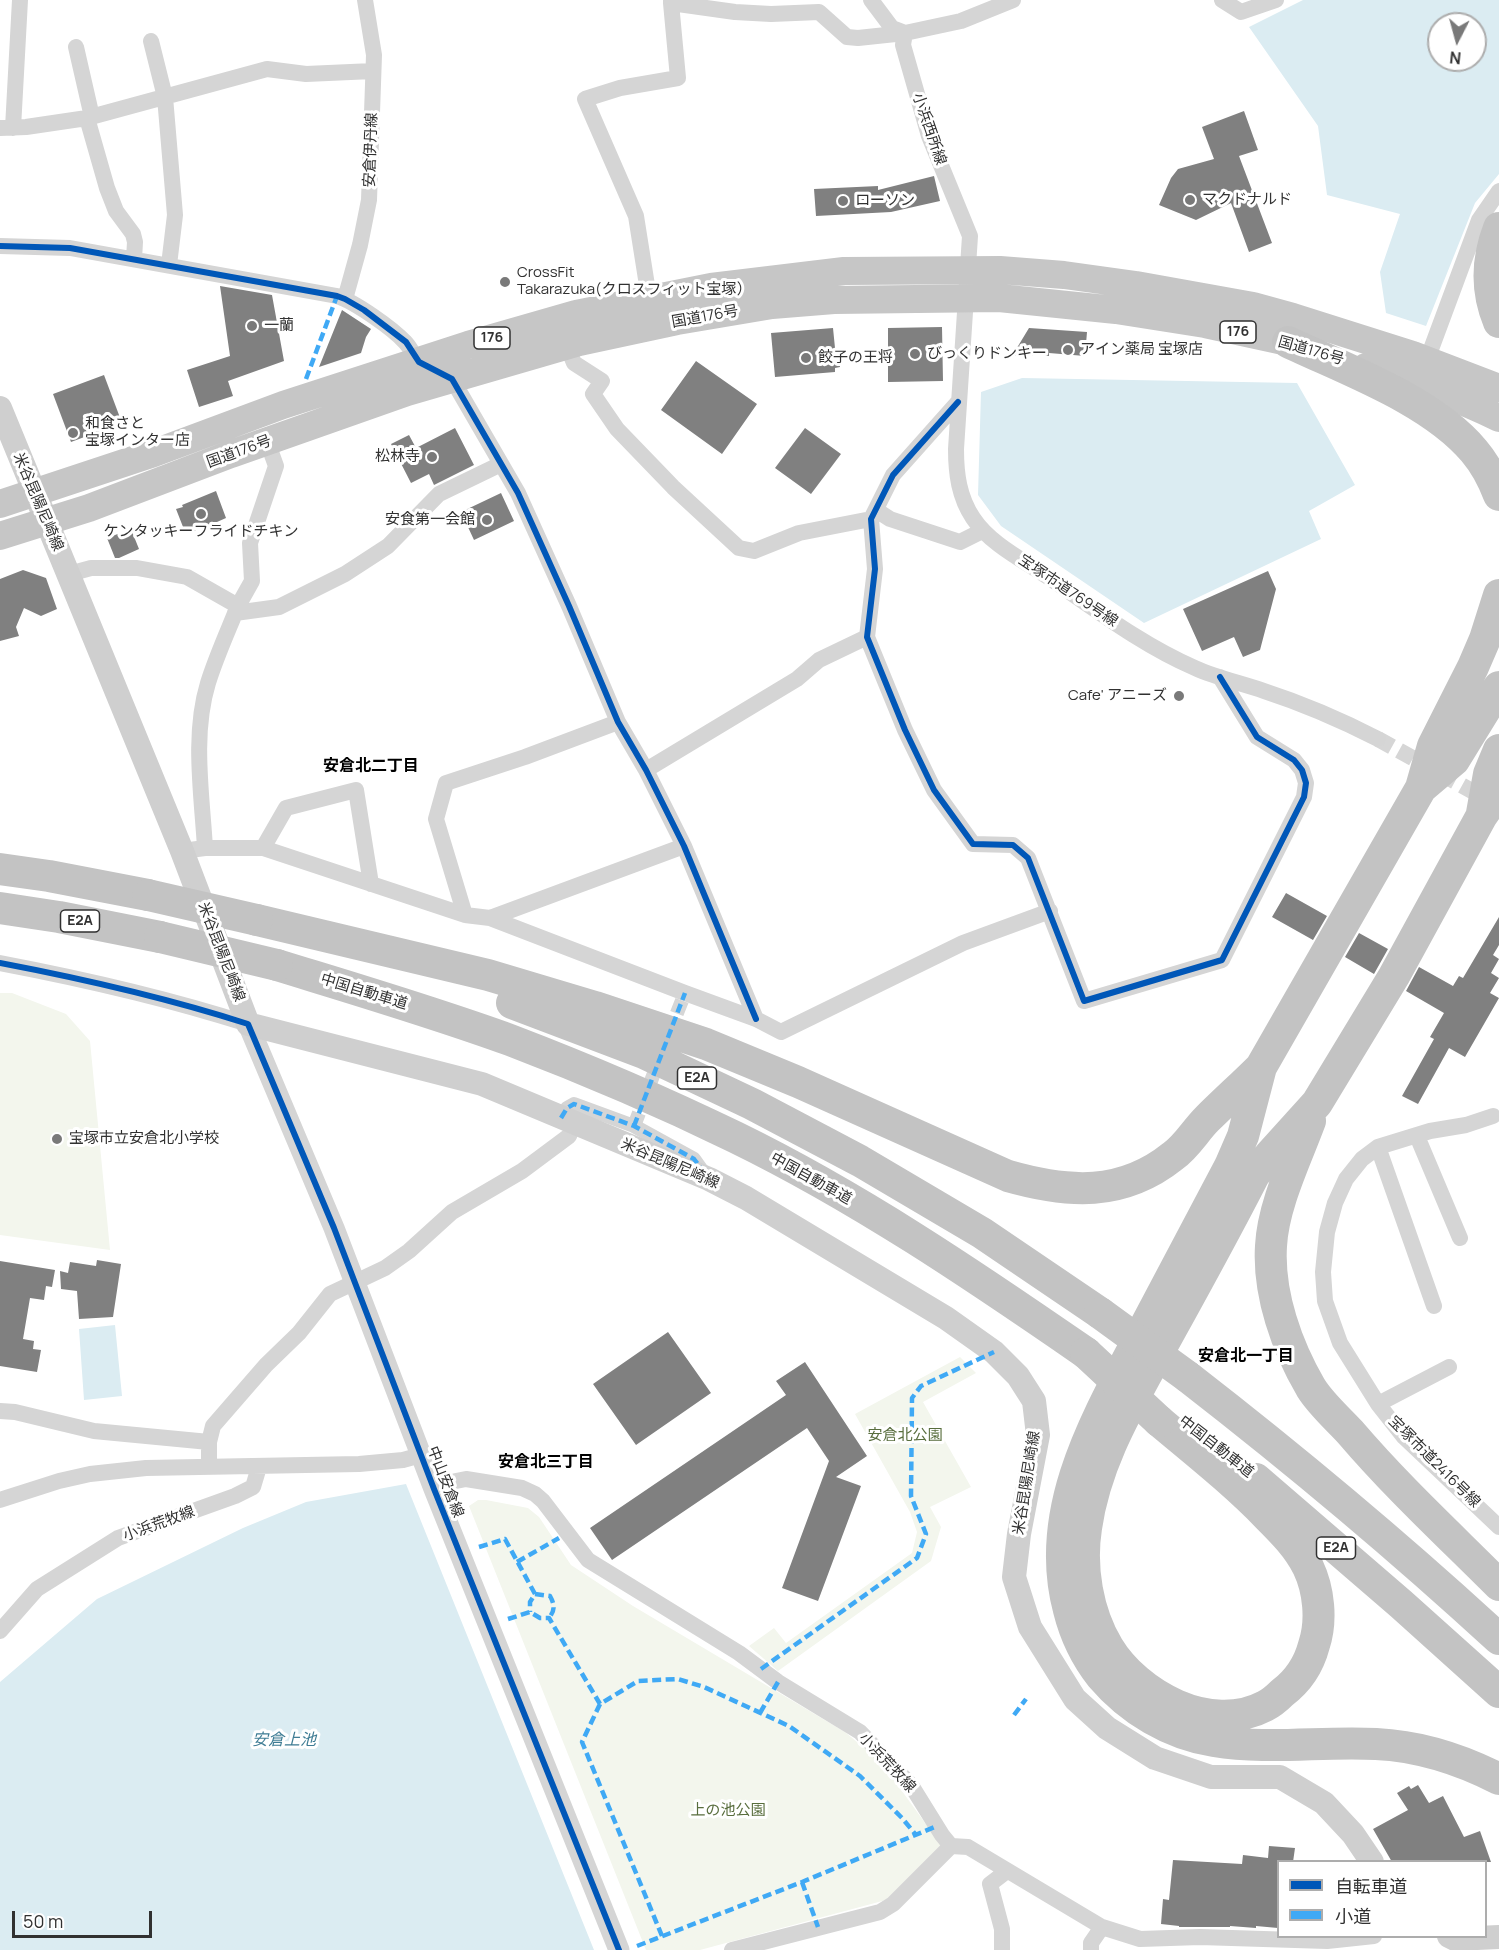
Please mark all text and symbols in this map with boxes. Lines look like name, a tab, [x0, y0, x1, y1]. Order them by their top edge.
north arrow	[1427, 12, 1487, 72]
text: N	[1448, 46, 1462, 69]
street label: 小浜西所線	[908, 91, 950, 167]
street label: 安倉伊丹線	[361, 112, 381, 188]
place label: マクドナルド	[1202, 191, 1292, 209]
place label: ローソン	[855, 192, 915, 210]
marker: マクドナルド	[1183, 193, 1197, 207]
marker: ローソン	[836, 194, 850, 208]
place label: CrossFit Takarazuka(クロスフィット宝塚）	[517, 264, 751, 299]
marker: CrossFit Takarazuka(クロスフィット宝塚）	[498, 275, 512, 289]
street label: 国道176号	[670, 302, 740, 332]
place label: 一蘭	[264, 317, 294, 335]
marker: 一蘭	[245, 319, 259, 333]
road number: 176	[1220, 321, 1256, 343]
road number: 176	[474, 327, 510, 349]
street label: 国道176号	[1276, 333, 1346, 369]
place label: アイン薬局 宝塚店	[1080, 341, 1203, 359]
marker: アイン薬局 宝塚店	[1061, 343, 1075, 357]
place label: びっくりドンキー	[927, 345, 1047, 363]
marker: びっくりドンキー	[908, 347, 922, 361]
place label: 餃子の王将	[818, 349, 893, 367]
marker: 餃子の王将	[799, 351, 813, 365]
place label: 和食さと 宝塚インター店	[85, 415, 190, 450]
marker: 和食さと 宝塚インター店	[66, 426, 80, 440]
street label: 国道176号	[204, 432, 274, 472]
place label: 松林寺	[375, 448, 420, 466]
street label: 米谷昆陽尼崎線	[9, 450, 67, 554]
marker: 松林寺	[425, 450, 439, 464]
marker: ケンタッキーフライドチキン	[194, 507, 208, 521]
place label: 安食第一会館	[385, 511, 475, 529]
marker: 安食第一会館	[480, 513, 494, 527]
place label: ケンタッキーフライドチキン	[104, 523, 298, 541]
street label: 宝塚市道769号線	[1015, 551, 1121, 631]
place label: Cafe' アニーズ	[1068, 687, 1167, 705]
marker: Cafe' アニーズ	[1172, 689, 1186, 703]
district label: 安倉北二丁目	[323, 757, 419, 777]
street label: 米谷昆陽尼崎線	[194, 900, 248, 1004]
road number: E2A	[60, 910, 100, 932]
street label: 中国自動車道	[318, 970, 410, 1014]
road number: E2A	[678, 1067, 716, 1089]
place label: 宝塚市立安倉北小学校	[69, 1130, 219, 1148]
marker: 宝塚市立安倉北小学校	[50, 1132, 64, 1146]
street label: 米谷昆陽尼崎線	[618, 1135, 722, 1193]
street label: 中国自動車道	[767, 1149, 855, 1209]
district label: 安倉北一丁目	[1198, 1347, 1294, 1367]
street label: 中国自動車道	[1175, 1412, 1257, 1482]
street label: 宝塚市道2416号線	[1384, 1412, 1484, 1512]
park label: 安倉北公園	[868, 1427, 942, 1445]
street label: 米谷昆陽尼崎線	[1010, 1430, 1044, 1536]
street label: 中山安倉線	[423, 1444, 467, 1520]
district label: 安倉北三丁目	[498, 1453, 594, 1473]
street label: 小浜荒牧線	[121, 1503, 197, 1545]
road number: E2A	[1316, 1537, 1356, 1559]
street label: 小浜荒牧線	[855, 1729, 919, 1797]
water label: 安倉上池	[252, 1731, 316, 1751]
park label: 上の池公園	[691, 1802, 765, 1820]
legend	[1277, 1860, 1487, 1938]
text: 自転車道	[1335, 1874, 1407, 1898]
scale bar	[15, 1899, 154, 1937]
text: 小道	[1335, 1904, 1371, 1928]
text: 50 m	[23, 1909, 63, 1933]

